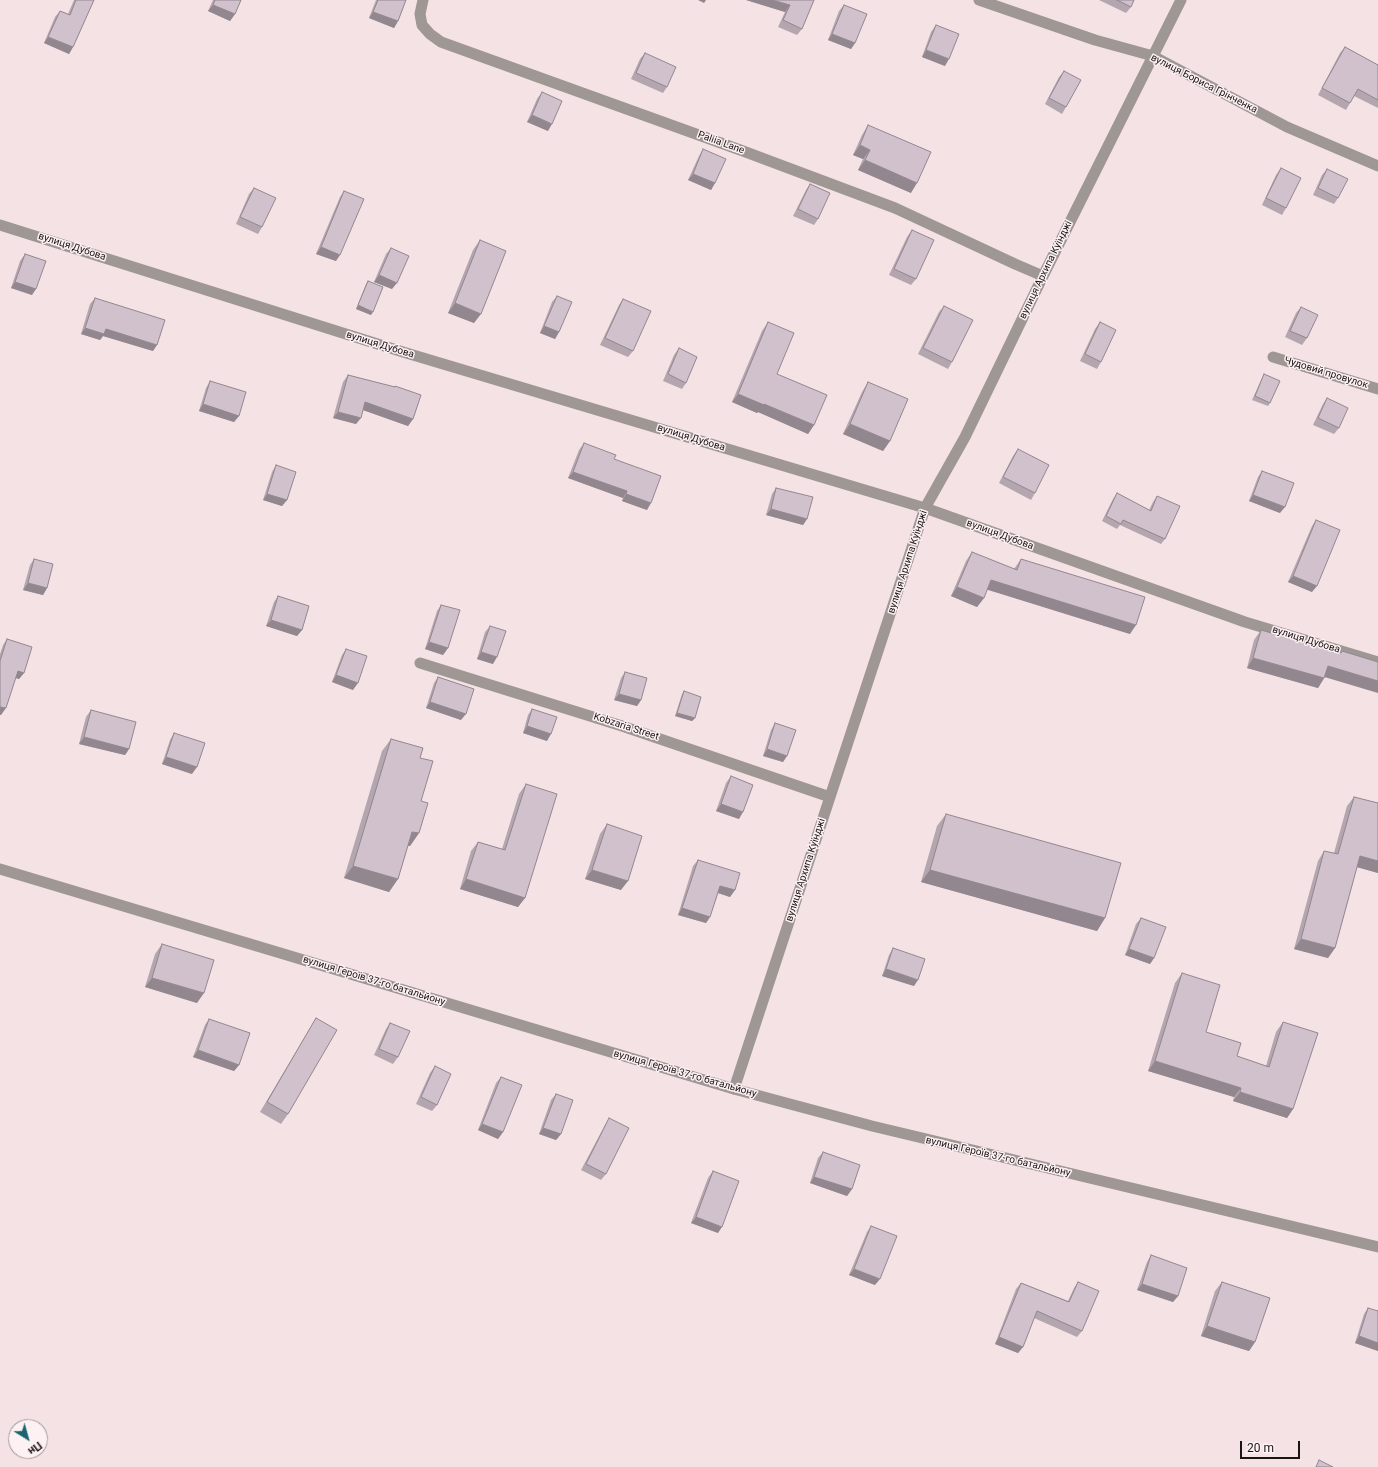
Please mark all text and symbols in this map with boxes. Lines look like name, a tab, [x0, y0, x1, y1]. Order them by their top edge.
street label: вулиця Бориса Грінченка	[1149, 52, 1259, 116]
street label: Paliia Lane	[696, 129, 746, 157]
street label: вулиця Архипа Куїнджі	[1017, 219, 1075, 321]
street label: вулиця Дубова	[37, 230, 107, 264]
street label: вулиця Дубова	[345, 329, 415, 361]
street label: Чудовий провулок	[1283, 355, 1369, 391]
street label: вулиця Дубова	[656, 422, 726, 454]
street label: вулиця Архипа Куїнджі	[886, 509, 930, 615]
street label: вулиця Дубова	[965, 517, 1035, 553]
street label: вулиця Дубова	[1271, 624, 1341, 656]
street label: Kobzaria Street	[592, 711, 660, 743]
street label: вулиця Архипа Куїнджі	[784, 817, 828, 923]
street label: вулиця Героїв 37-го батальйону	[301, 954, 447, 1008]
street label: вулиця Героїв 37-го батальйону	[612, 1048, 758, 1100]
street label: вулиця Героїв 37-го батальйону	[924, 1134, 1072, 1180]
north arrow	[8, 1419, 48, 1459]
scale bar	[1242, 1433, 1302, 1459]
text: Пн	[25, 1439, 44, 1458]
text: 20 m	[1247, 1441, 1274, 1455]

